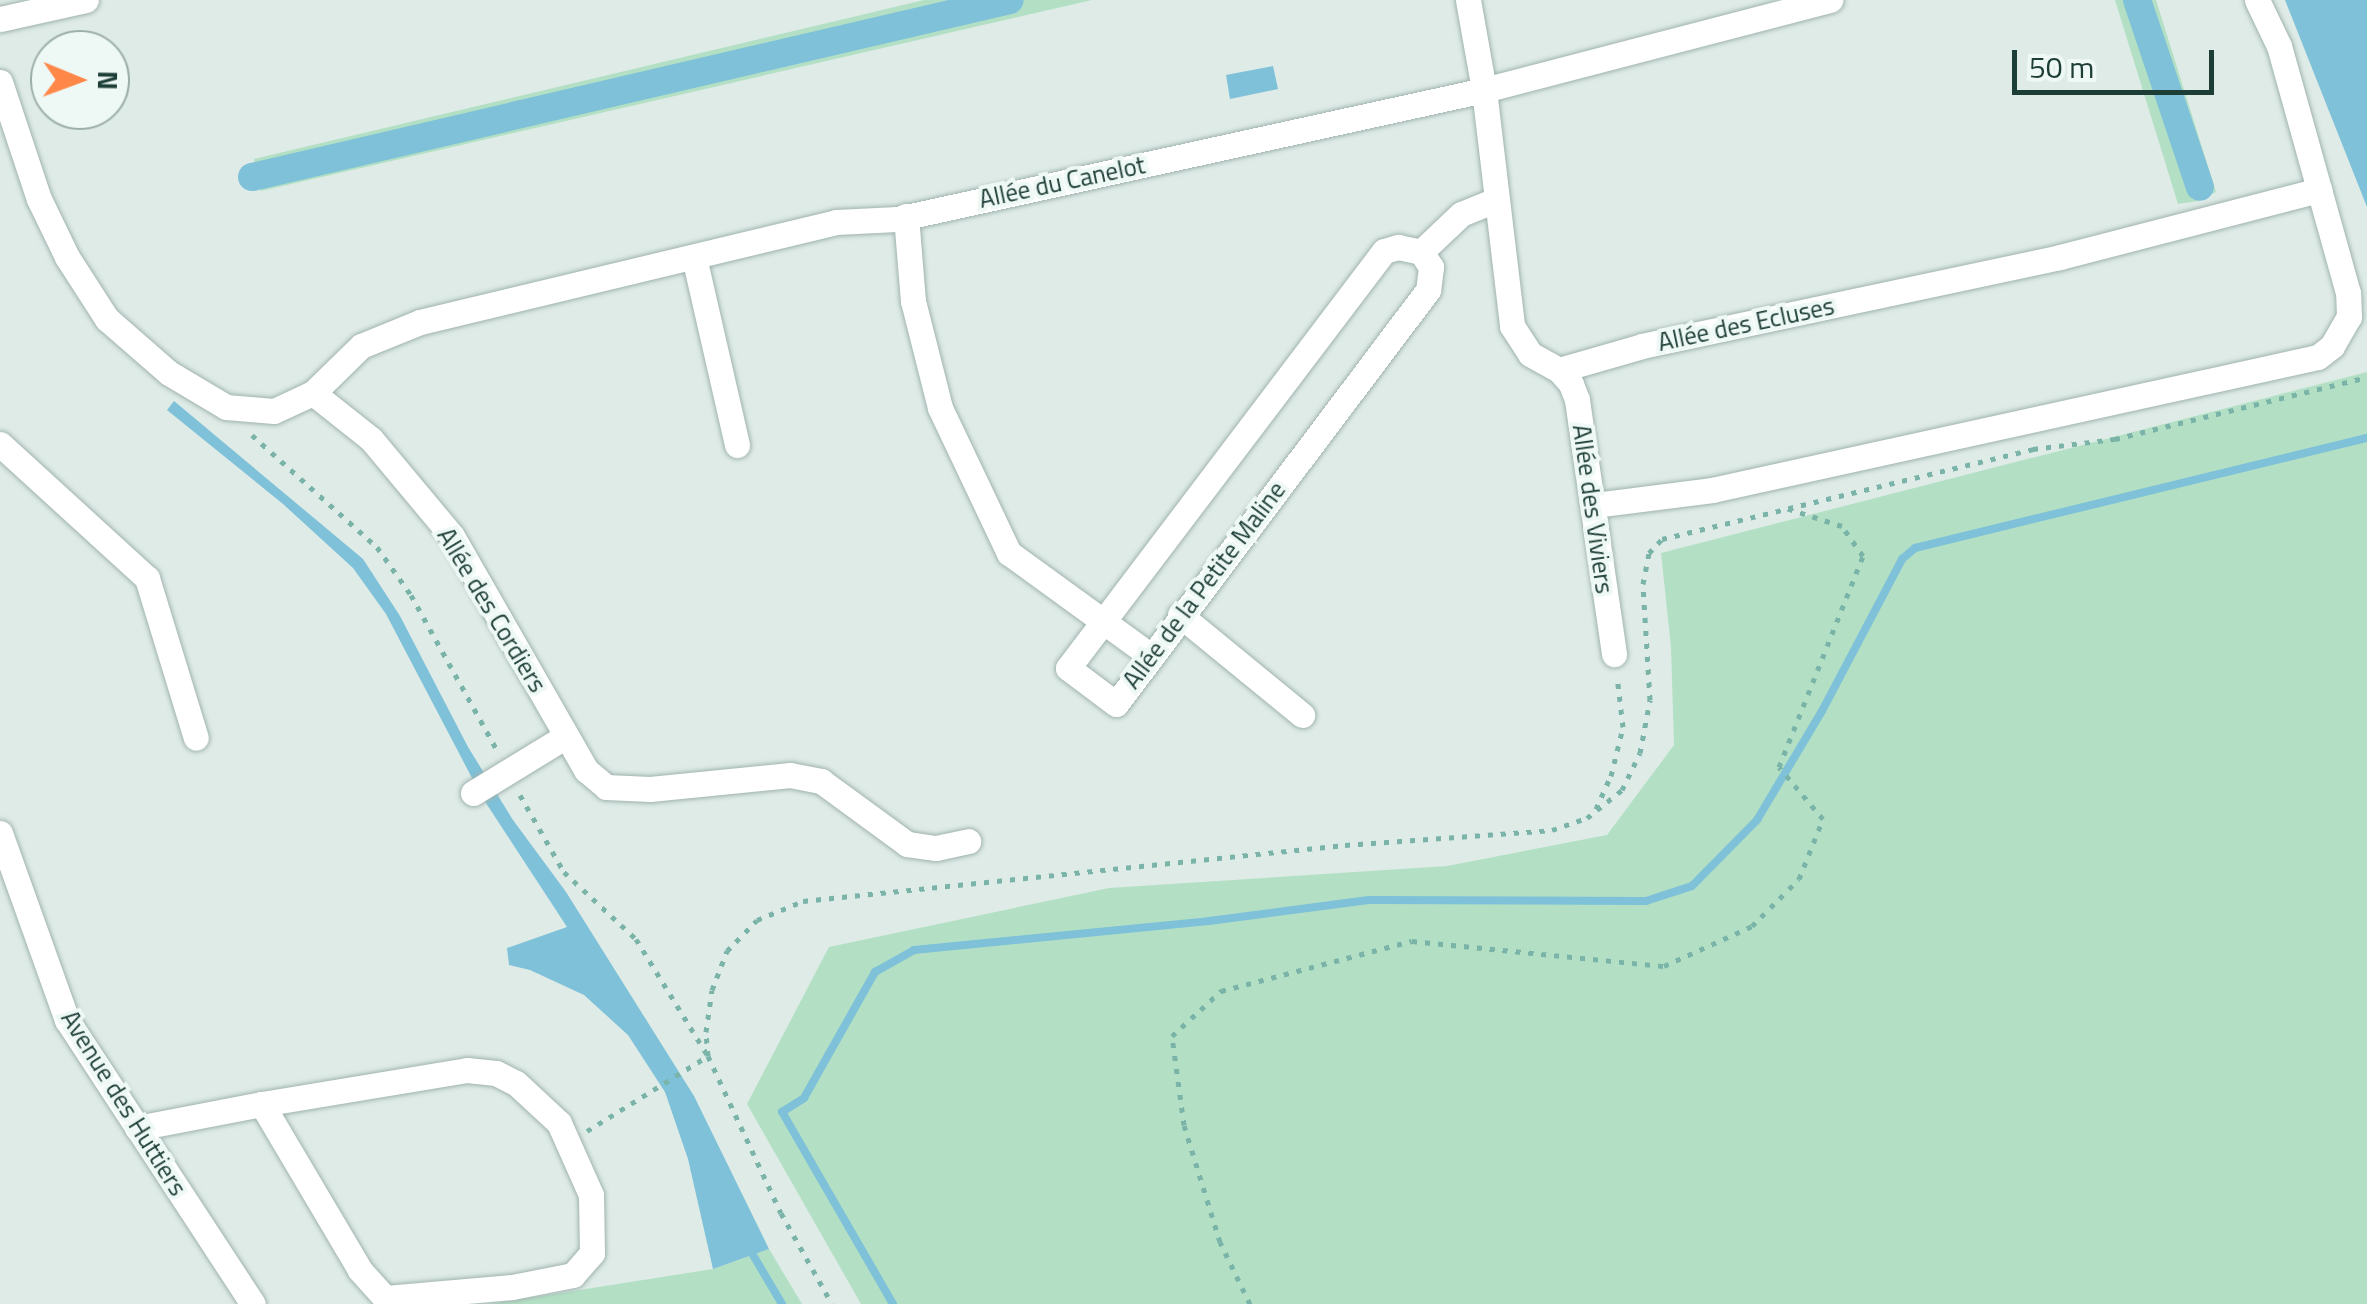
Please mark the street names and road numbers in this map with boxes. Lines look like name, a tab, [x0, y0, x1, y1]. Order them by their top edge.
street label: Allée du Canelot	[976, 150, 1148, 214]
street label: Allée des Ecluses	[1655, 291, 1837, 357]
street label: Allée des Viviers	[1566, 422, 1620, 596]
street label: Allée de la Petite Maline	[1116, 476, 1292, 694]
street label: Allée des Cordiers	[431, 522, 553, 698]
street label: Avenue des Huttiers	[55, 1005, 193, 1201]

